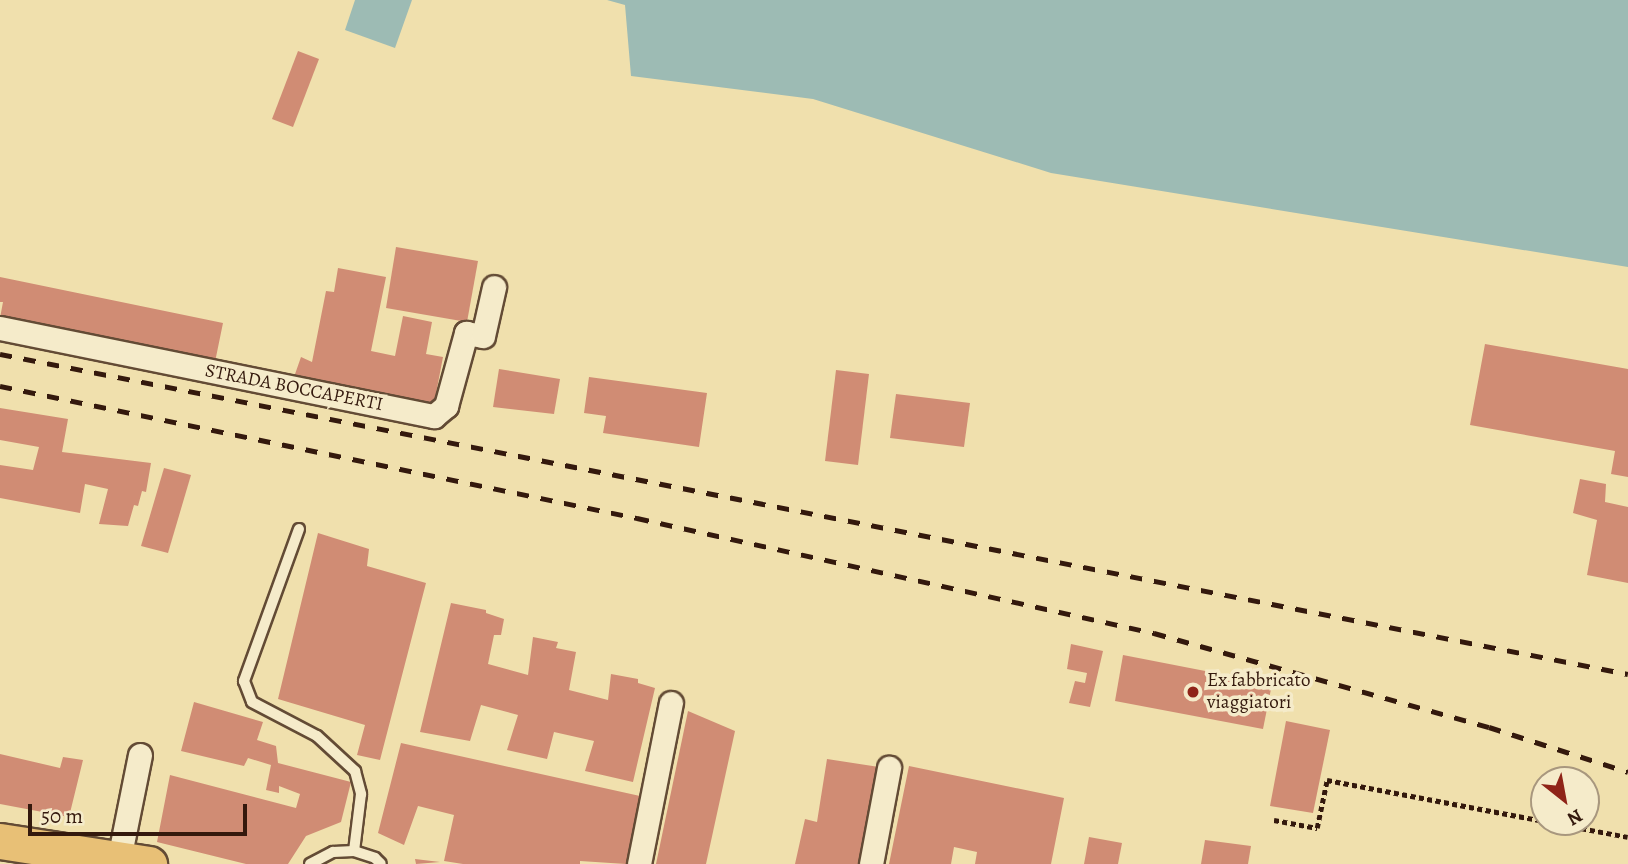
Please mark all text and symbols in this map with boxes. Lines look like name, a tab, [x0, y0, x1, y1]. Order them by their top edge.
street label: STRADA BOCCAPERTI	[203, 360, 385, 416]
place label: Ex fabbricato viaggiatori	[1207, 670, 1310, 714]
marker: Ex fabbricato viaggiatori	[1185, 684, 1201, 700]
north arrow	[1530, 766, 1600, 836]
scale bar	[32, 790, 250, 834]
text: 50 m	[41, 802, 83, 830]
text: N	[1562, 803, 1587, 832]

